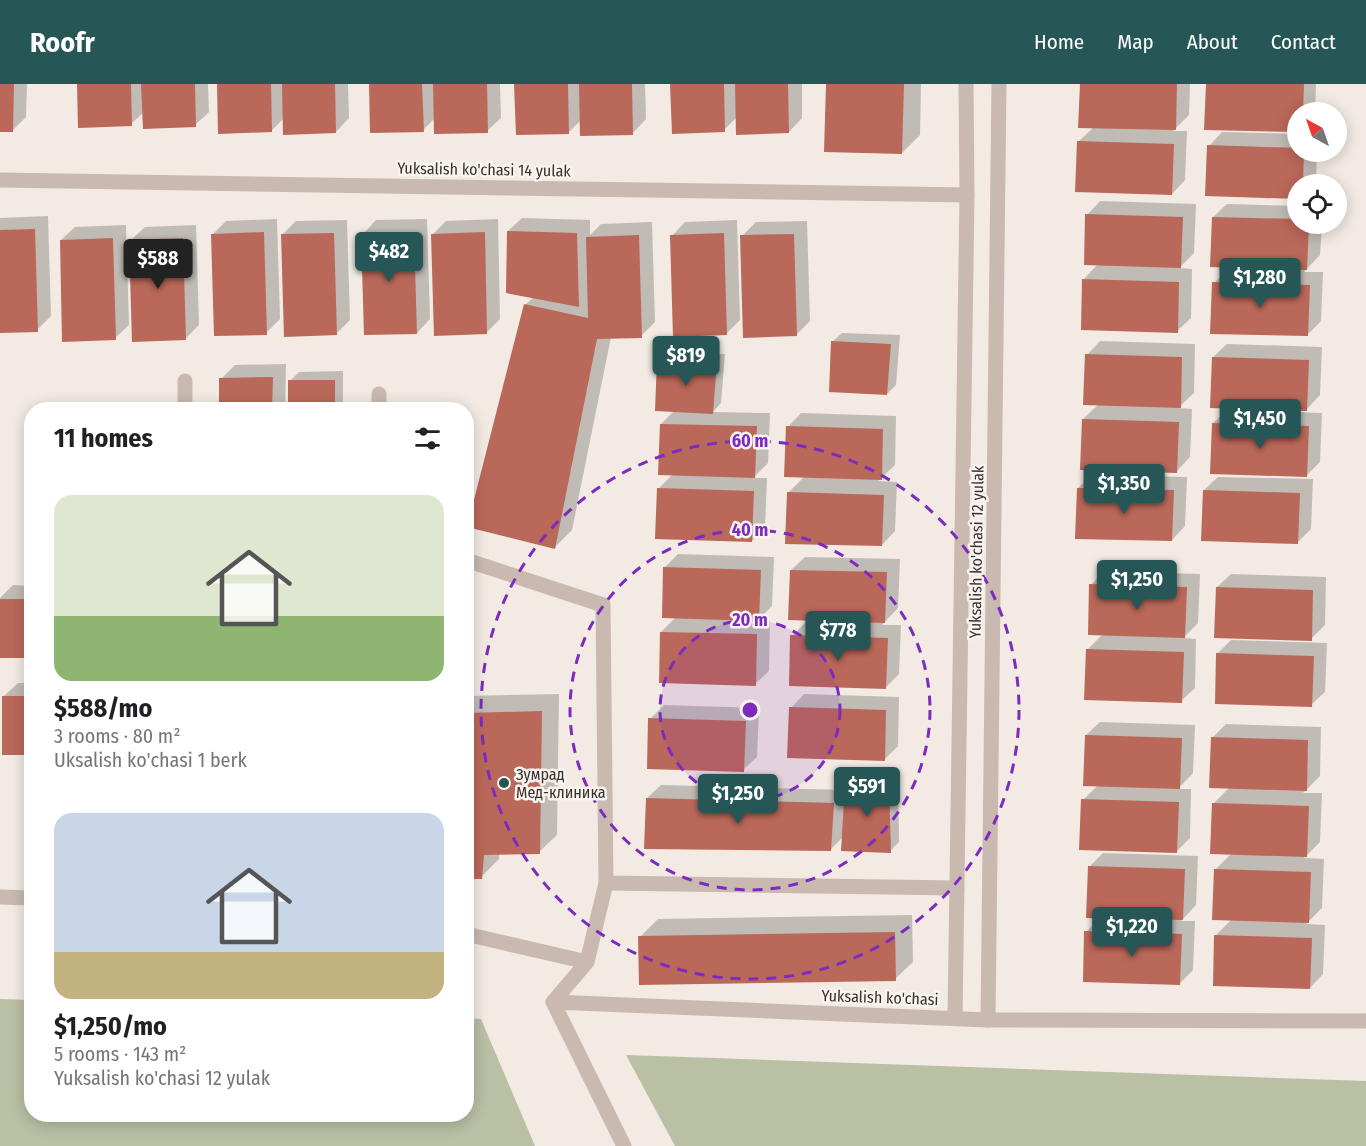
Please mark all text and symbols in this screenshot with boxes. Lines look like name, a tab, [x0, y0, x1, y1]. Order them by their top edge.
text: Roofr	[30, 26, 95, 59]
text: Home	[1034, 29, 1084, 55]
text: Map	[1117, 29, 1154, 55]
text: About	[1187, 29, 1238, 55]
text: Contact	[1271, 29, 1336, 55]
north arrow	[1287, 102, 1347, 162]
map controls	[1287, 102, 1347, 234]
street label: Yuksalish ko'chasi 14 yulak	[397, 158, 571, 181]
button: locate	[1287, 174, 1347, 234]
pin: $482	[353, 232, 425, 283]
pin: $588	[122, 239, 194, 290]
text: $482	[369, 239, 409, 263]
text: $588	[138, 246, 178, 270]
pin: $1,280	[1211, 258, 1309, 309]
text: $1,280	[1234, 265, 1286, 289]
pin: $819	[650, 336, 722, 387]
text: $819	[667, 343, 705, 367]
pin: $1,450	[1211, 399, 1309, 450]
text: $1,450	[1234, 406, 1286, 430]
icon: filters	[411, 422, 444, 455]
text: 11 homes	[54, 423, 153, 454]
text: 60 m	[732, 430, 768, 452]
pin: $1,350	[1075, 464, 1173, 515]
street label: Yuksalish ko'chasi 12 yulak	[965, 465, 988, 639]
text: $1,350	[1098, 471, 1150, 495]
text: 40 m	[732, 519, 768, 541]
icon: home	[195, 534, 303, 642]
pin: $1,250	[1088, 560, 1186, 611]
text: $1,250	[1111, 567, 1163, 591]
text: 20 m	[731, 609, 768, 631]
pin: $778	[802, 611, 874, 662]
text: $778	[819, 618, 857, 642]
text: $588/mo	[54, 693, 152, 724]
centre of rings	[740, 700, 760, 720]
text: 3 rooms · 80 m²	[54, 724, 180, 748]
text: Uksalish ko'chasi 1 berk	[54, 748, 247, 772]
place label: Зумрад Мед-клиника	[516, 765, 606, 802]
pin: $591	[831, 767, 903, 818]
pin: $1,250	[689, 774, 787, 825]
text: $591	[848, 774, 886, 798]
marker: Зумрад Мед-клиника	[497, 776, 511, 790]
text: $1,250	[712, 781, 764, 805]
icon: home	[195, 852, 303, 960]
pin: $1,220	[1083, 907, 1181, 958]
text: $1,220	[1106, 914, 1158, 938]
street label: Yuksalish ko'chasi	[821, 986, 939, 1009]
text: $1,250/mo	[54, 1011, 167, 1042]
text: 5 rooms · 143 m²	[54, 1042, 186, 1066]
text: Yuksalish ko'chasi 12 yulak	[54, 1066, 270, 1090]

